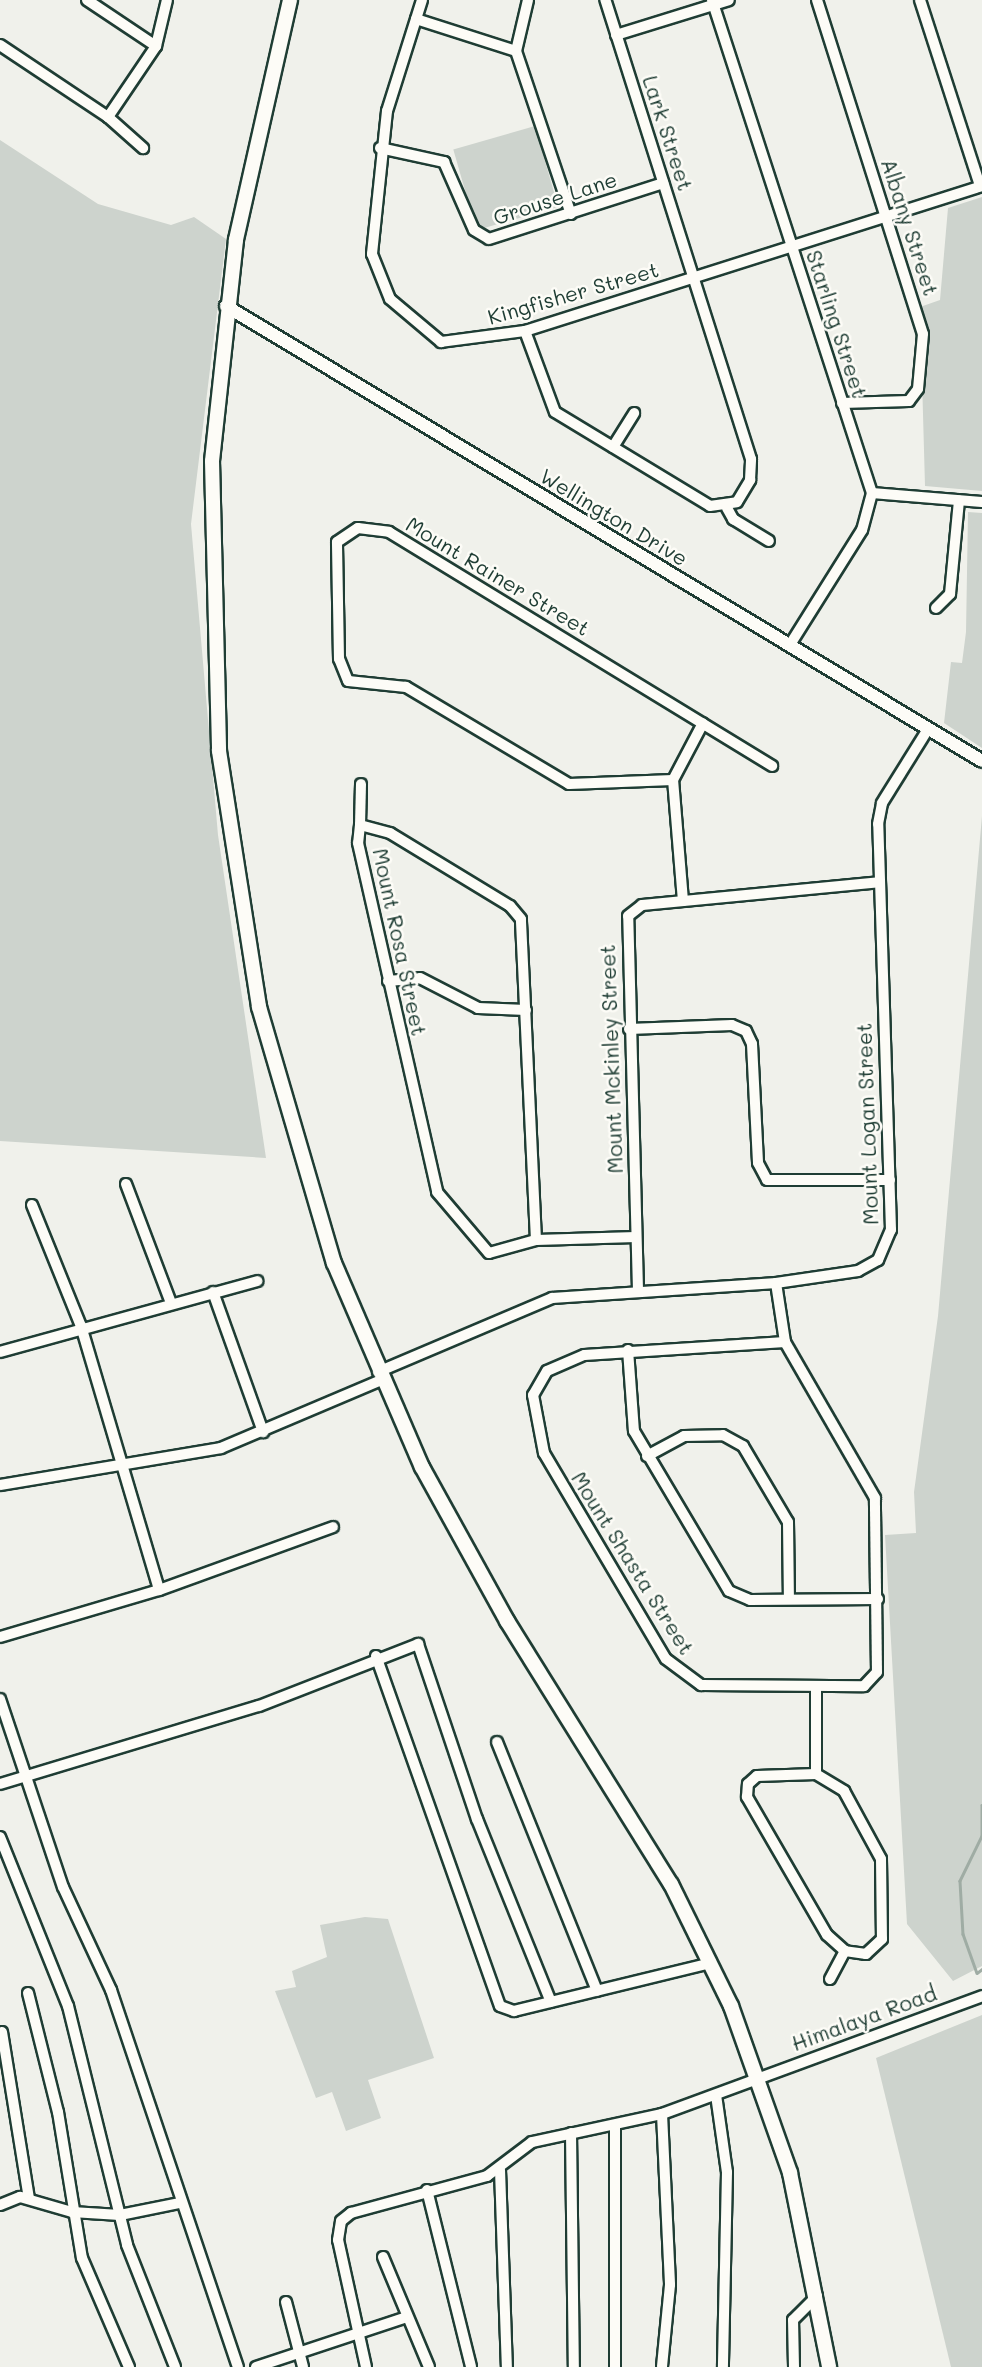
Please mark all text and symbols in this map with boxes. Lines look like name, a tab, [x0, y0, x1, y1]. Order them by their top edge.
street label: Lark Street	[638, 72, 698, 194]
street label: Albany Street	[876, 155, 944, 299]
street label: Grouse Lane	[490, 166, 620, 230]
street label: Starling Street	[801, 247, 873, 401]
street label: Kingfisher Street	[485, 257, 661, 329]
street label: Wellington Drive	[536, 463, 692, 571]
street label: Mount Rainer Street	[402, 511, 594, 641]
street label: Mount Rosa Street	[368, 846, 432, 1038]
street label: Mount Mckinley Street	[594, 944, 628, 1174]
street label: Mount Logan Street	[851, 1023, 883, 1225]
street label: Mount Shasta Street	[566, 1467, 700, 1659]
street label: Himalaya Road	[788, 1980, 940, 2056]

